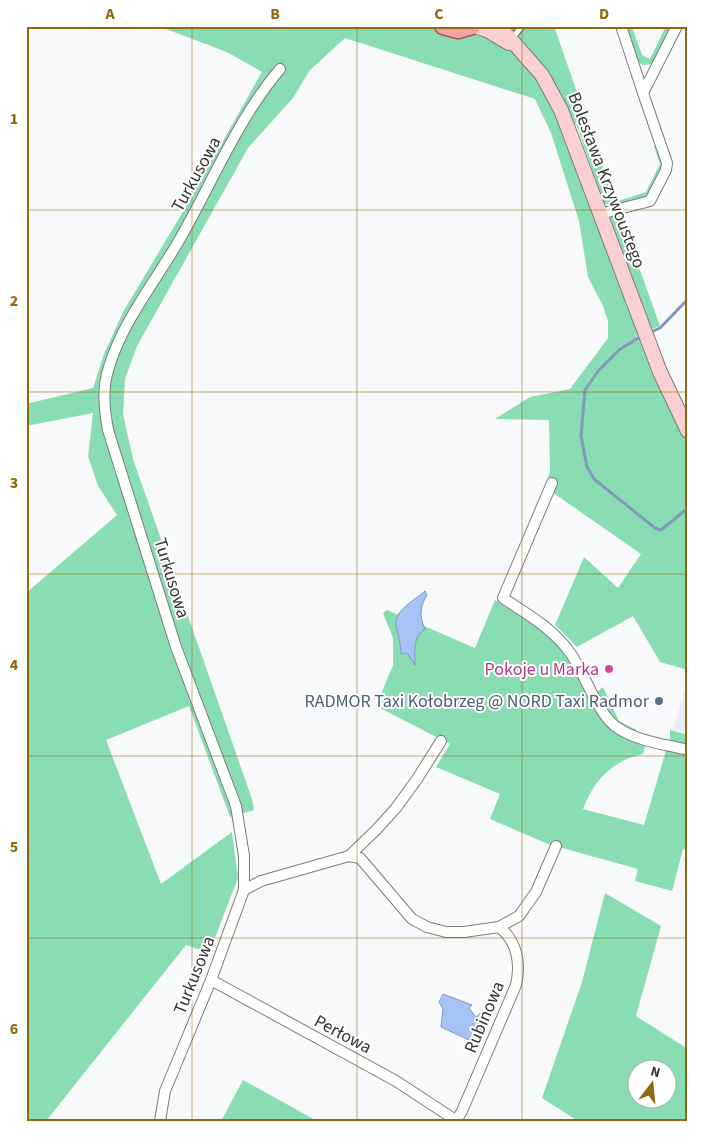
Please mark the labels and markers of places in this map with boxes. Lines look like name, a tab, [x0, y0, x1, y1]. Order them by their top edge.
place label: Pokoje u Marka	[485, 657, 599, 682]
marker: Pokoje u Marka	[603, 663, 615, 675]
place label: RADMOR Taxi Kołobrzeg @ NORD Taxi Radmor	[304, 689, 650, 714]
marker: RADMOR Taxi Kołobrzeg @ NORD Taxi Radmor	[653, 695, 665, 707]

